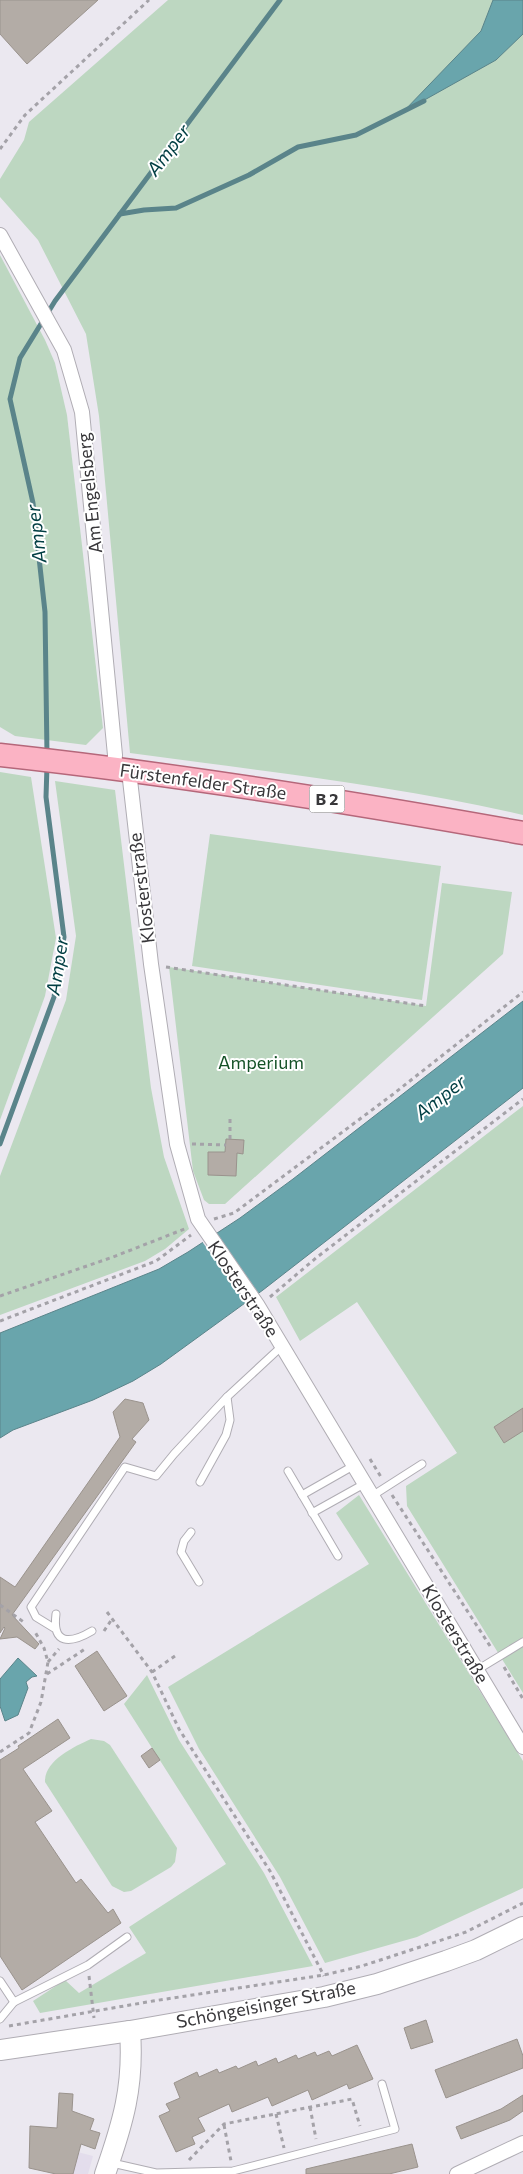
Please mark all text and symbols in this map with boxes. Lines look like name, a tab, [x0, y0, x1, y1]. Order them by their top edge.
water label: Amper	[140, 118, 195, 181]
street label: Am Engelsberg	[72, 431, 106, 555]
water label: Amper	[20, 502, 51, 566]
street label: Fürstenfelder Straße	[118, 758, 288, 804]
road number: B 2	[310, 786, 344, 812]
street label: Klosterstraße	[123, 832, 159, 945]
water label: Amper	[40, 934, 73, 998]
park label: Amperium	[218, 1051, 304, 1073]
water label: Amper	[409, 1069, 471, 1124]
street label: Klosterstraße	[204, 1236, 284, 1341]
street label: Klosterstraße	[418, 1580, 494, 1687]
street label: Schöngeisinger Straße	[174, 1976, 357, 2032]

